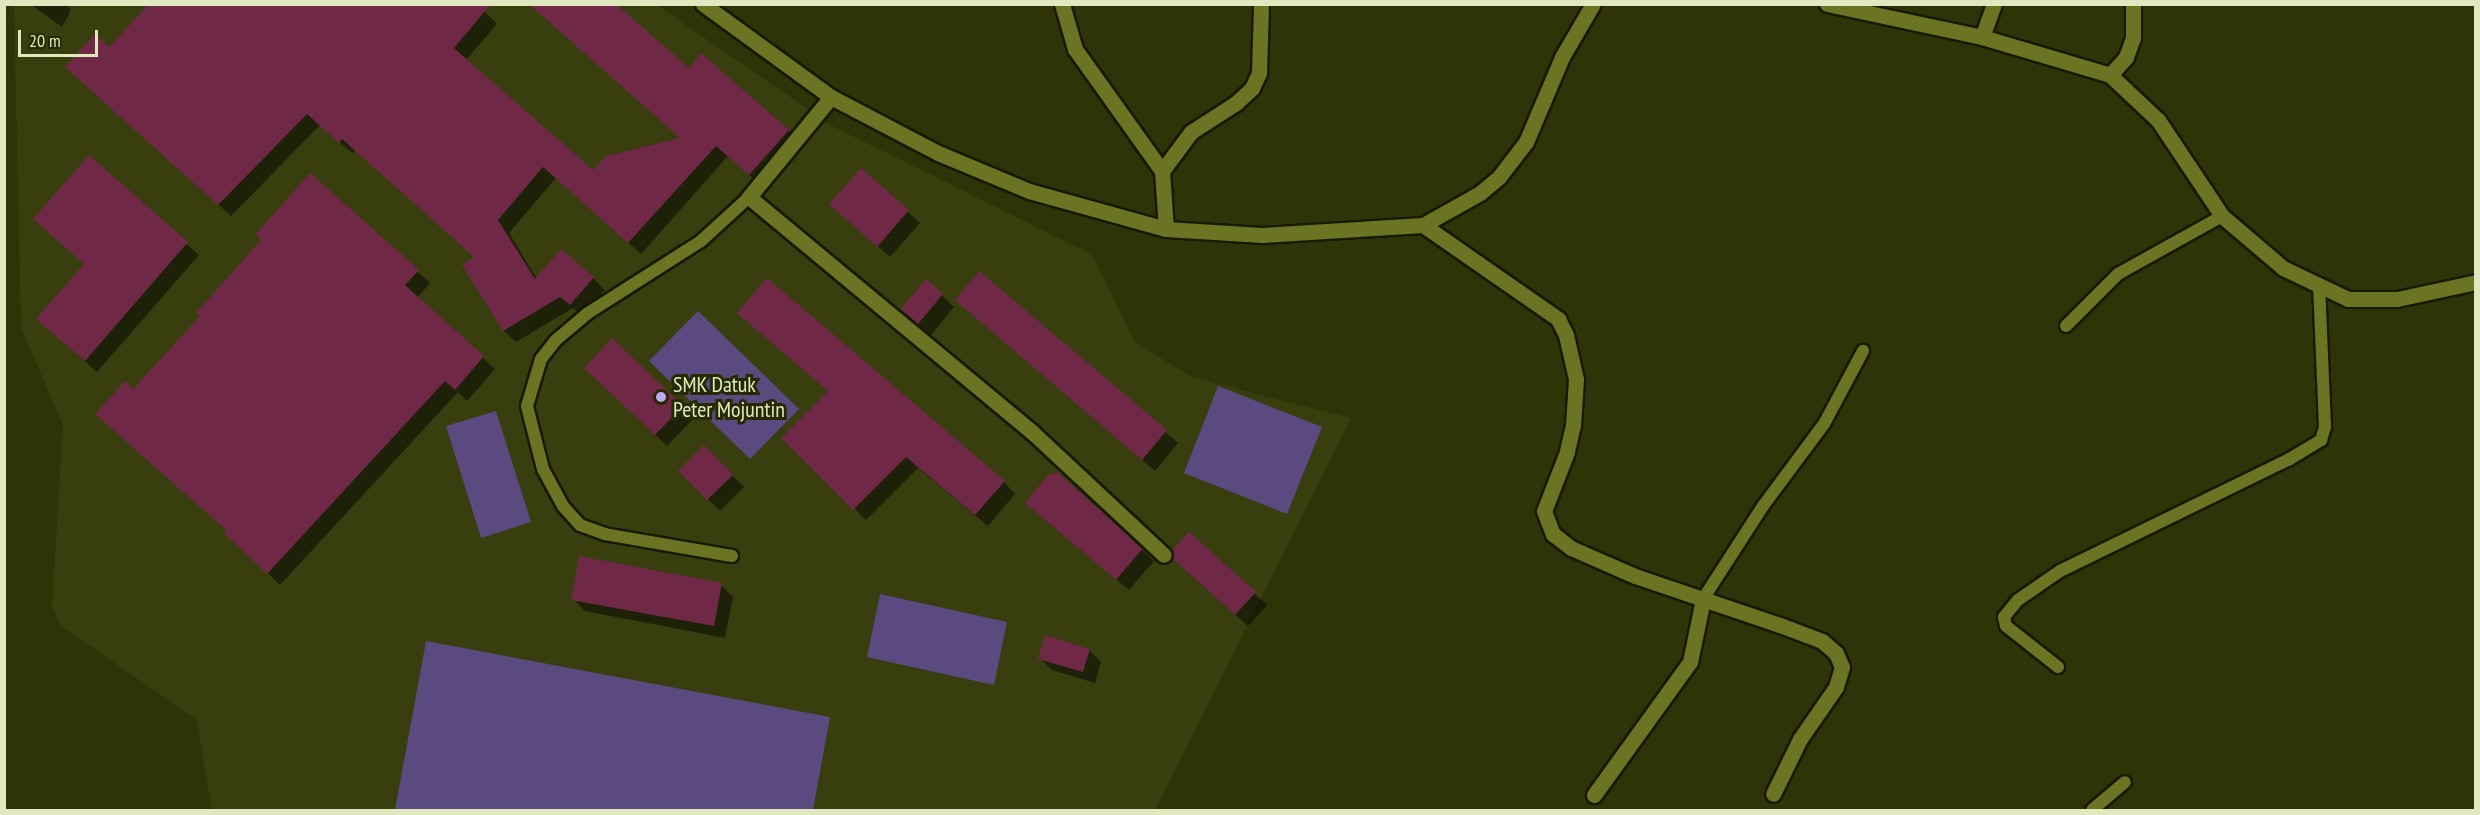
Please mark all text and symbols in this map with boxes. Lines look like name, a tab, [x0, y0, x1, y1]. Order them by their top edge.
scale bar	[21, 18, 100, 56]
text: 20 m	[29, 29, 61, 52]
place label: SMK Datuk Peter Mojuntin	[673, 371, 785, 422]
marker: SMK Datuk Peter Mojuntin	[654, 390, 668, 404]

